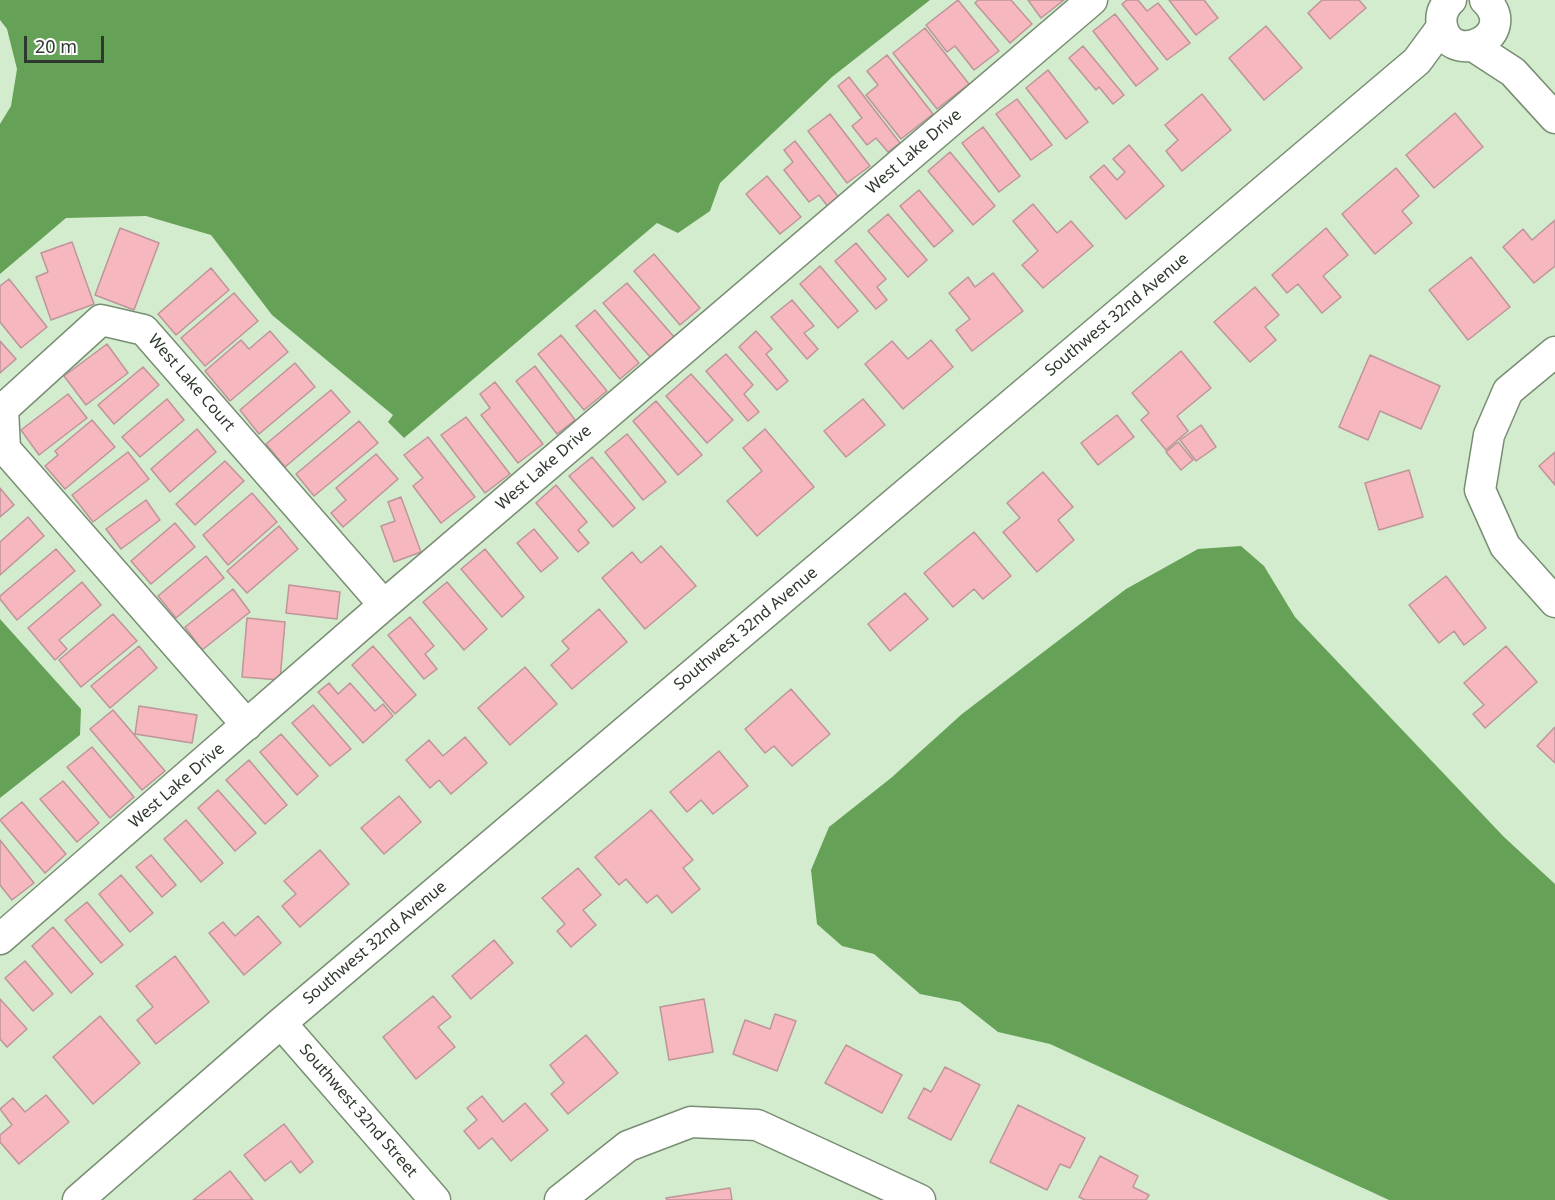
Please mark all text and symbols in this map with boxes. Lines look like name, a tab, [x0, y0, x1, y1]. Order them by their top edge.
scale bar	[27, 24, 106, 62]
text: 20 m	[35, 34, 77, 58]
street label: West Lake Drive	[862, 105, 966, 199]
street label: Southwest 32nd Avenue	[1041, 249, 1193, 381]
street label: West Lake Court	[144, 331, 238, 435]
street label: West Lake Drive	[492, 421, 596, 515]
street label: Southwest 32nd Avenue	[670, 563, 822, 695]
street label: West Lake Drive	[125, 739, 229, 833]
street label: Southwest 32nd Avenue	[299, 877, 451, 1009]
street label: Southwest 32nd Street	[295, 1041, 421, 1181]

